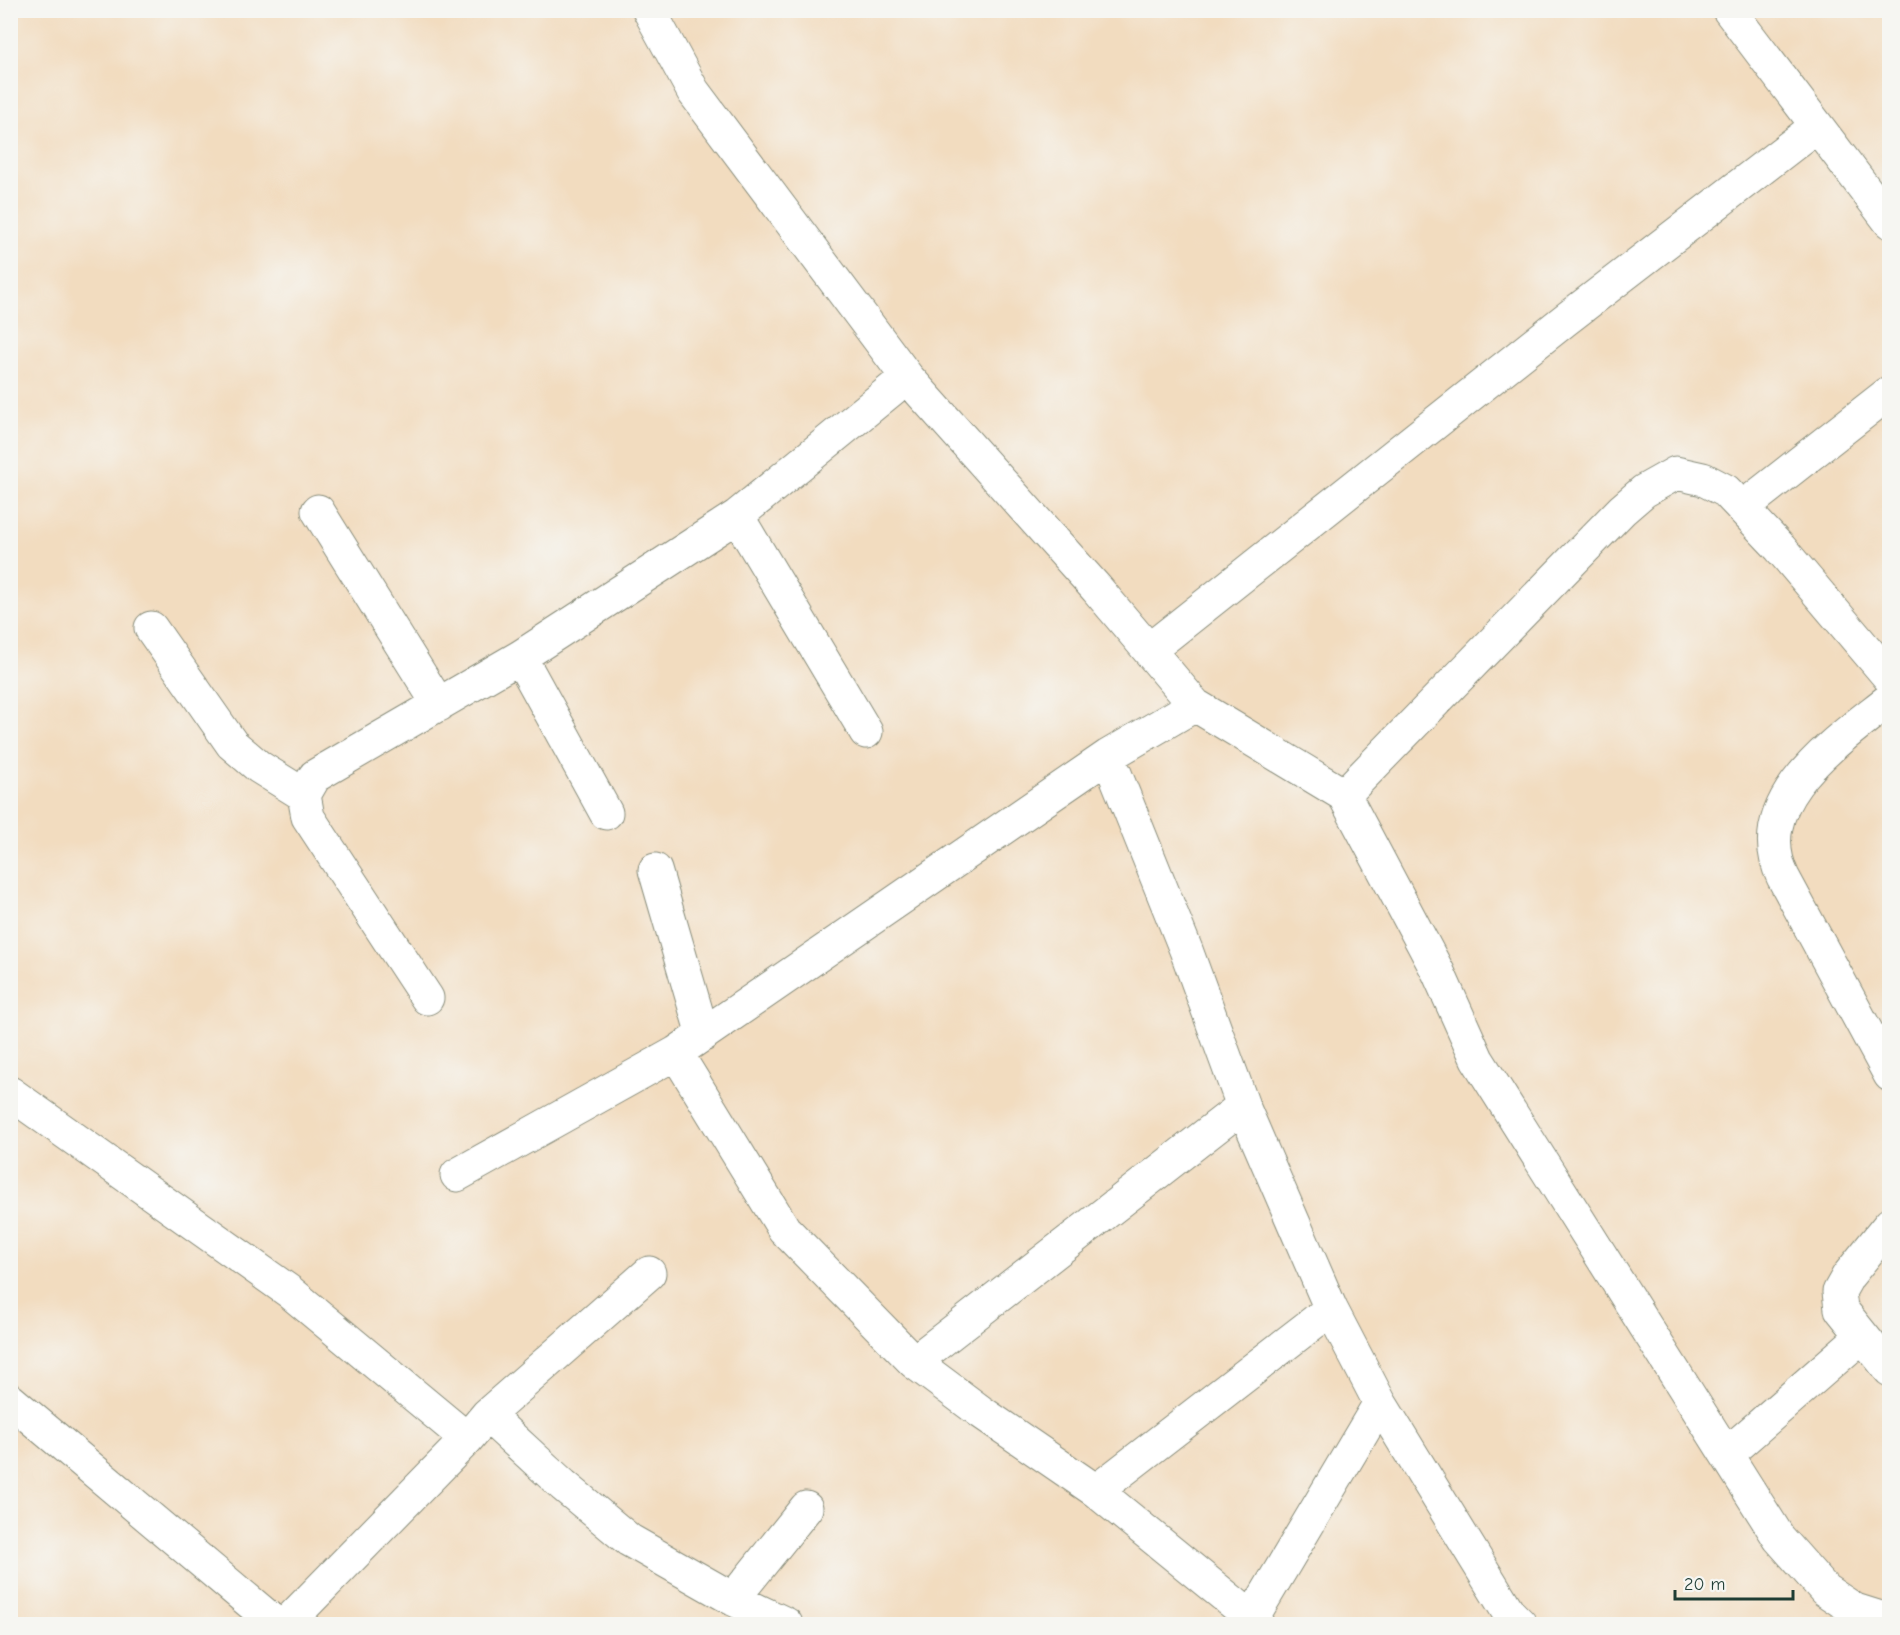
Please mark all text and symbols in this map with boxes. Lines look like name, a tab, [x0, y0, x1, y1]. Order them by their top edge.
scale bar	[1675, 1563, 1794, 1601]
text: 20 m	[1684, 1574, 1725, 1595]

